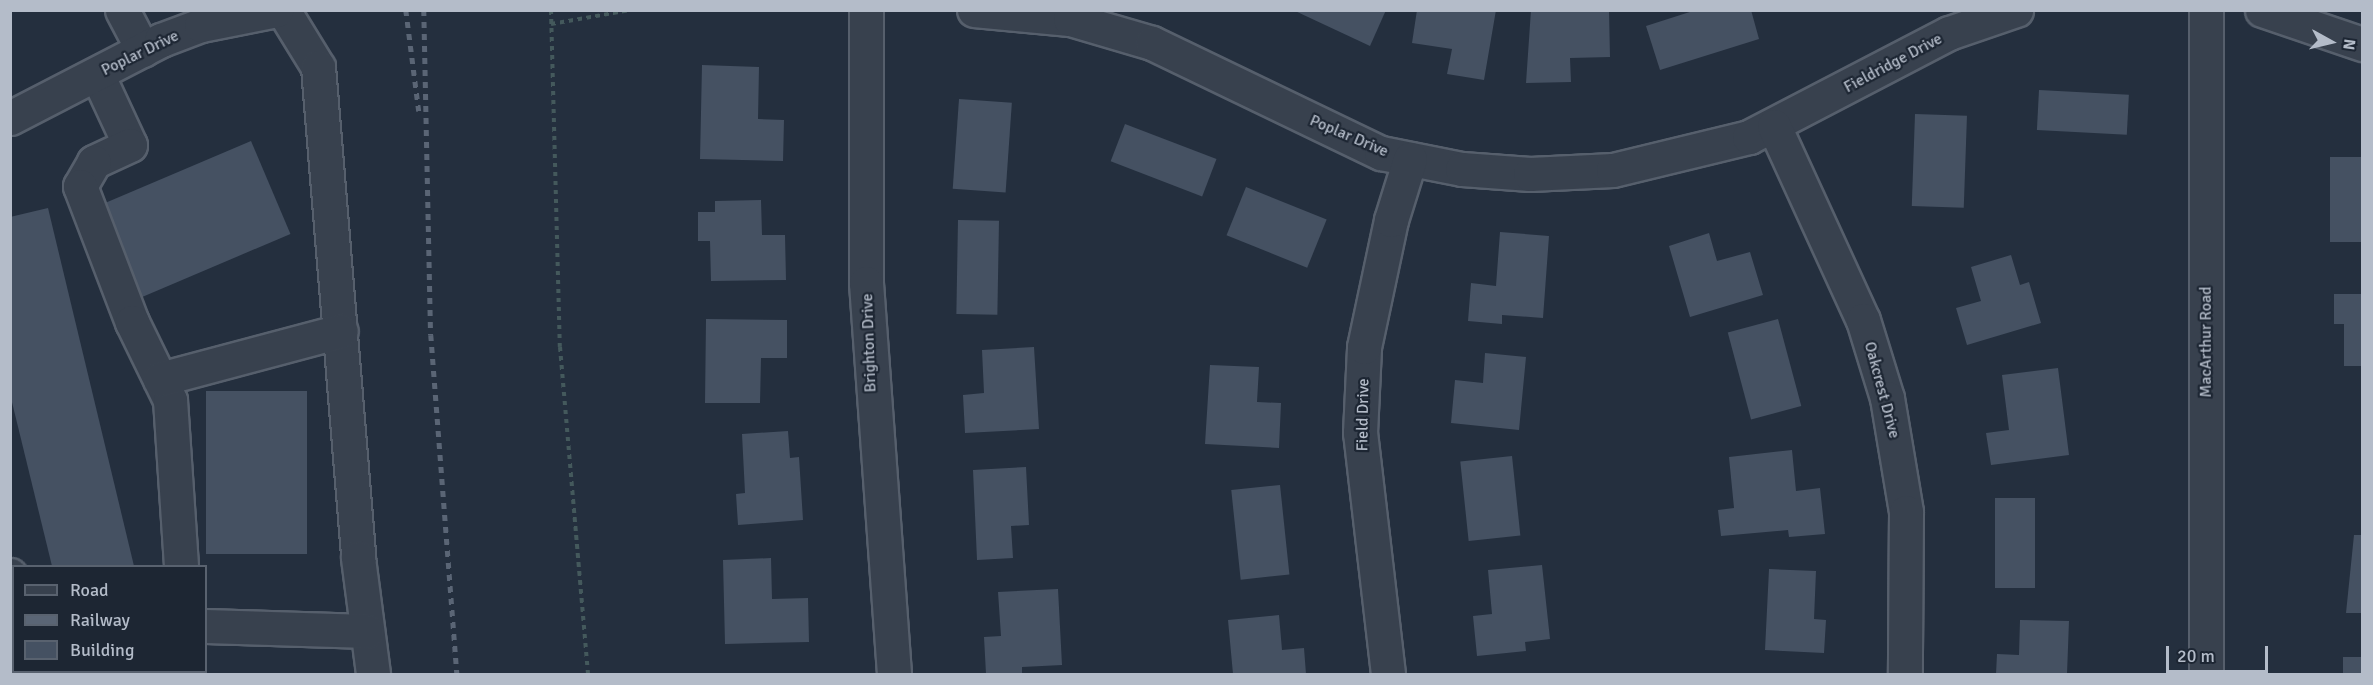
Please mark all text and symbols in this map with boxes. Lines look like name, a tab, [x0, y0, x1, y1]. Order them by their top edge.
north arrow	[2301, 12, 2361, 72]
street label: Poplar Drive	[98, 26, 182, 80]
street label: Fieldridge Drive	[1841, 29, 1945, 97]
text: N	[2338, 38, 2360, 51]
street label: Poplar Drive	[1307, 111, 1391, 161]
street label: MacArthur Road	[2196, 286, 2216, 398]
street label: Brighton Drive	[858, 293, 880, 393]
street label: Oakcrest Drive	[1860, 340, 1904, 440]
street label: Field Drive	[1353, 378, 1373, 452]
legend	[12, 565, 207, 673]
text: Road	[70, 579, 109, 601]
text: Railway	[70, 609, 130, 631]
scale bar	[2169, 634, 2271, 672]
text: Building	[70, 639, 134, 661]
text: 20 m	[2177, 645, 2215, 667]

